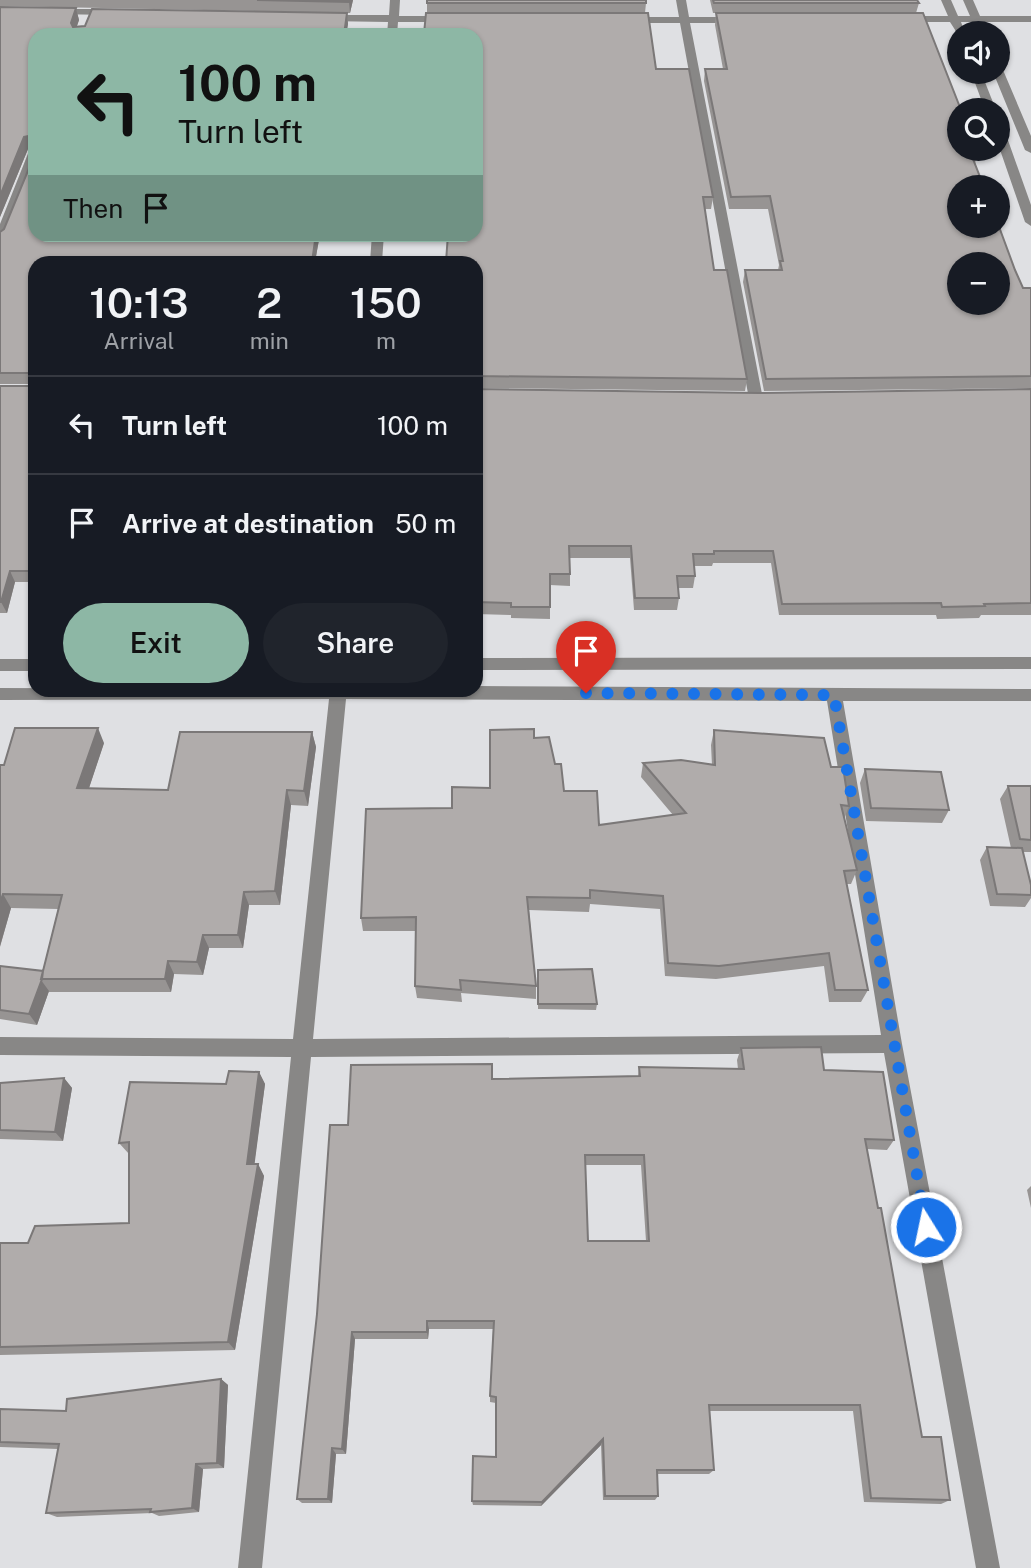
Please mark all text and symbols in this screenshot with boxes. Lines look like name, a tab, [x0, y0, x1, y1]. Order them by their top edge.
map controls	[947, 21, 1010, 315]
button: sound	[947, 21, 1010, 84]
text: 100 m	[178, 54, 317, 112]
icon: left	[63, 56, 154, 147]
button: search	[947, 98, 1010, 161]
text: Turn left	[178, 113, 303, 150]
button: +	[947, 175, 1010, 238]
icon: arrive	[137, 189, 175, 227]
text: Then	[63, 193, 123, 224]
button: −	[947, 252, 1010, 315]
text: 10:13	[89, 278, 189, 327]
text: 2	[256, 278, 282, 327]
text: 150	[350, 278, 422, 327]
text: Arrival	[103, 327, 174, 354]
text: min	[250, 327, 289, 354]
text: m	[376, 327, 396, 354]
icon: left	[63, 406, 101, 444]
text: Turn left	[122, 410, 227, 441]
text: 100 m	[377, 410, 448, 441]
icon: arrive	[63, 504, 101, 542]
text: Arrive at destination	[122, 508, 374, 539]
text: 50 m	[395, 508, 456, 539]
button: Exit	[63, 603, 249, 683]
button: Share	[263, 603, 448, 683]
pin	[556, 621, 616, 693]
icon: arrive	[567, 632, 605, 670]
position arrow	[889, 1190, 963, 1264]

